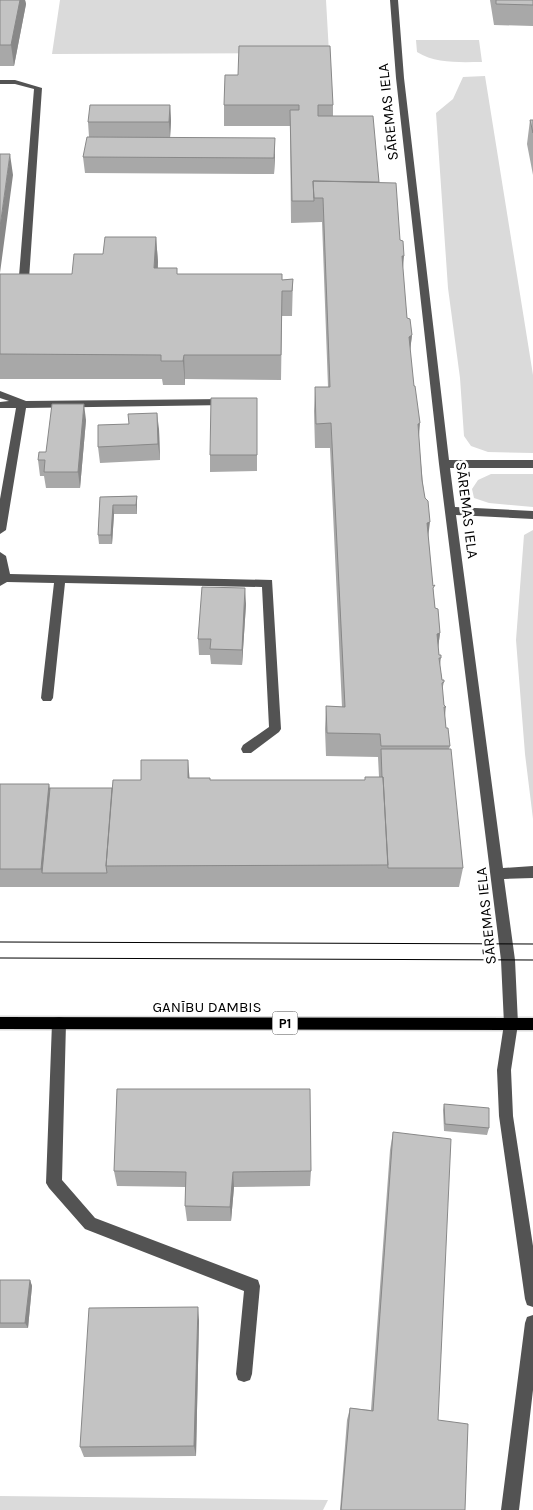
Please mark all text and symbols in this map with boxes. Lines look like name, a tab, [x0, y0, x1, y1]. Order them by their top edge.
street label: SĀREMAS IELA	[374, 62, 402, 161]
street label: SĀREMAS IELA	[452, 461, 482, 560]
street label: SĀREMAS IELA	[472, 866, 500, 965]
street label: GANĪBU DAMBIS	[152, 998, 262, 1016]
road number: P1	[272, 1011, 298, 1034]

